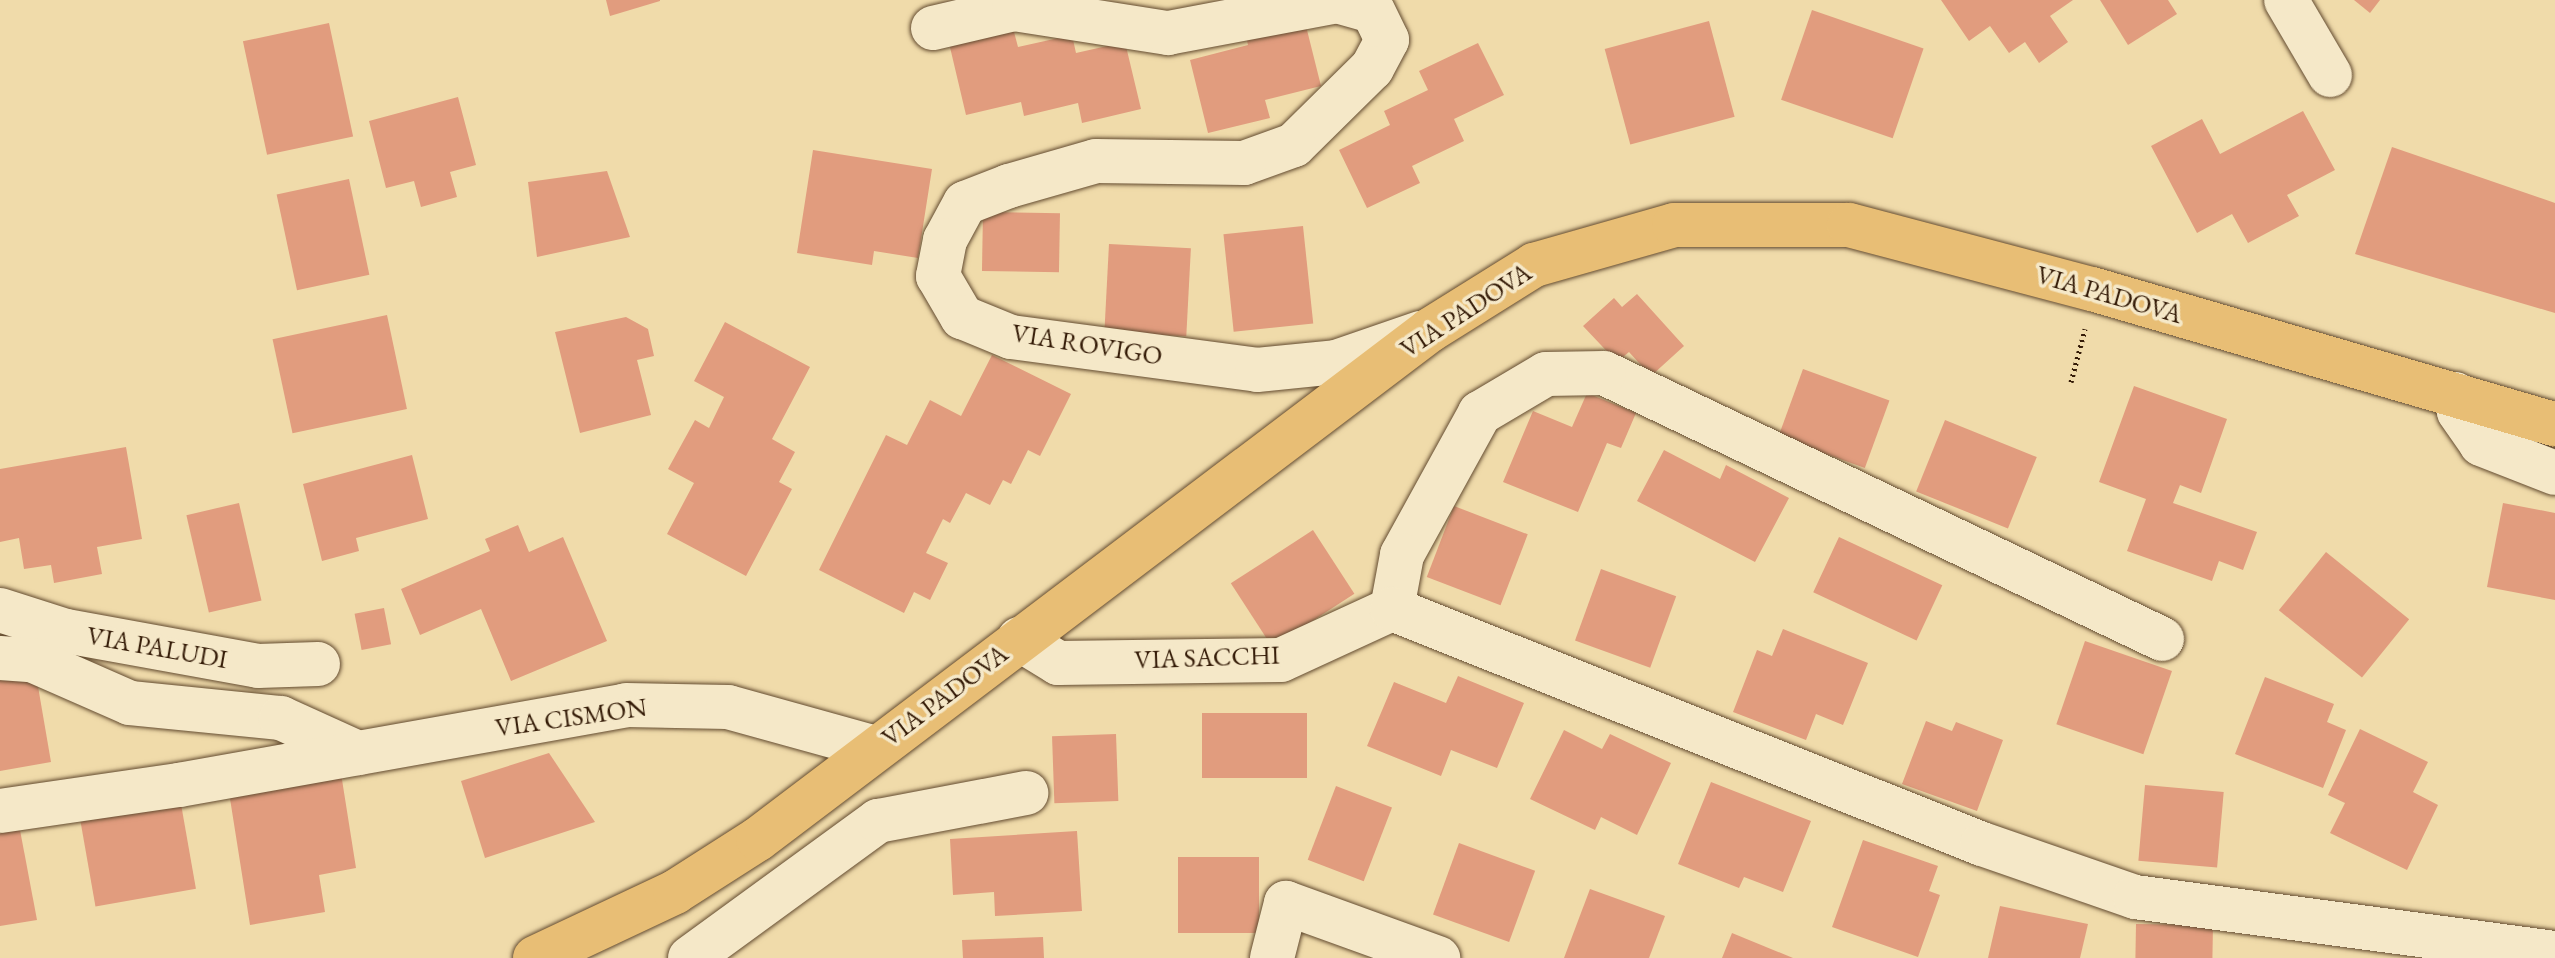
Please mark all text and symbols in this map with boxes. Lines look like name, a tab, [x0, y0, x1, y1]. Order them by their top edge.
street label: VIA PADOVA	[1395, 257, 1537, 365]
street label: VIA PADOVA	[2033, 259, 2185, 331]
street label: VIA ROVIGO	[1009, 318, 1165, 372]
street label: VIA PALUDI	[84, 620, 230, 676]
street label: VIA PADOVA	[876, 638, 1014, 754]
street label: VIA SACCHI	[1134, 640, 1280, 676]
street label: VIA CISMON	[493, 692, 649, 744]

